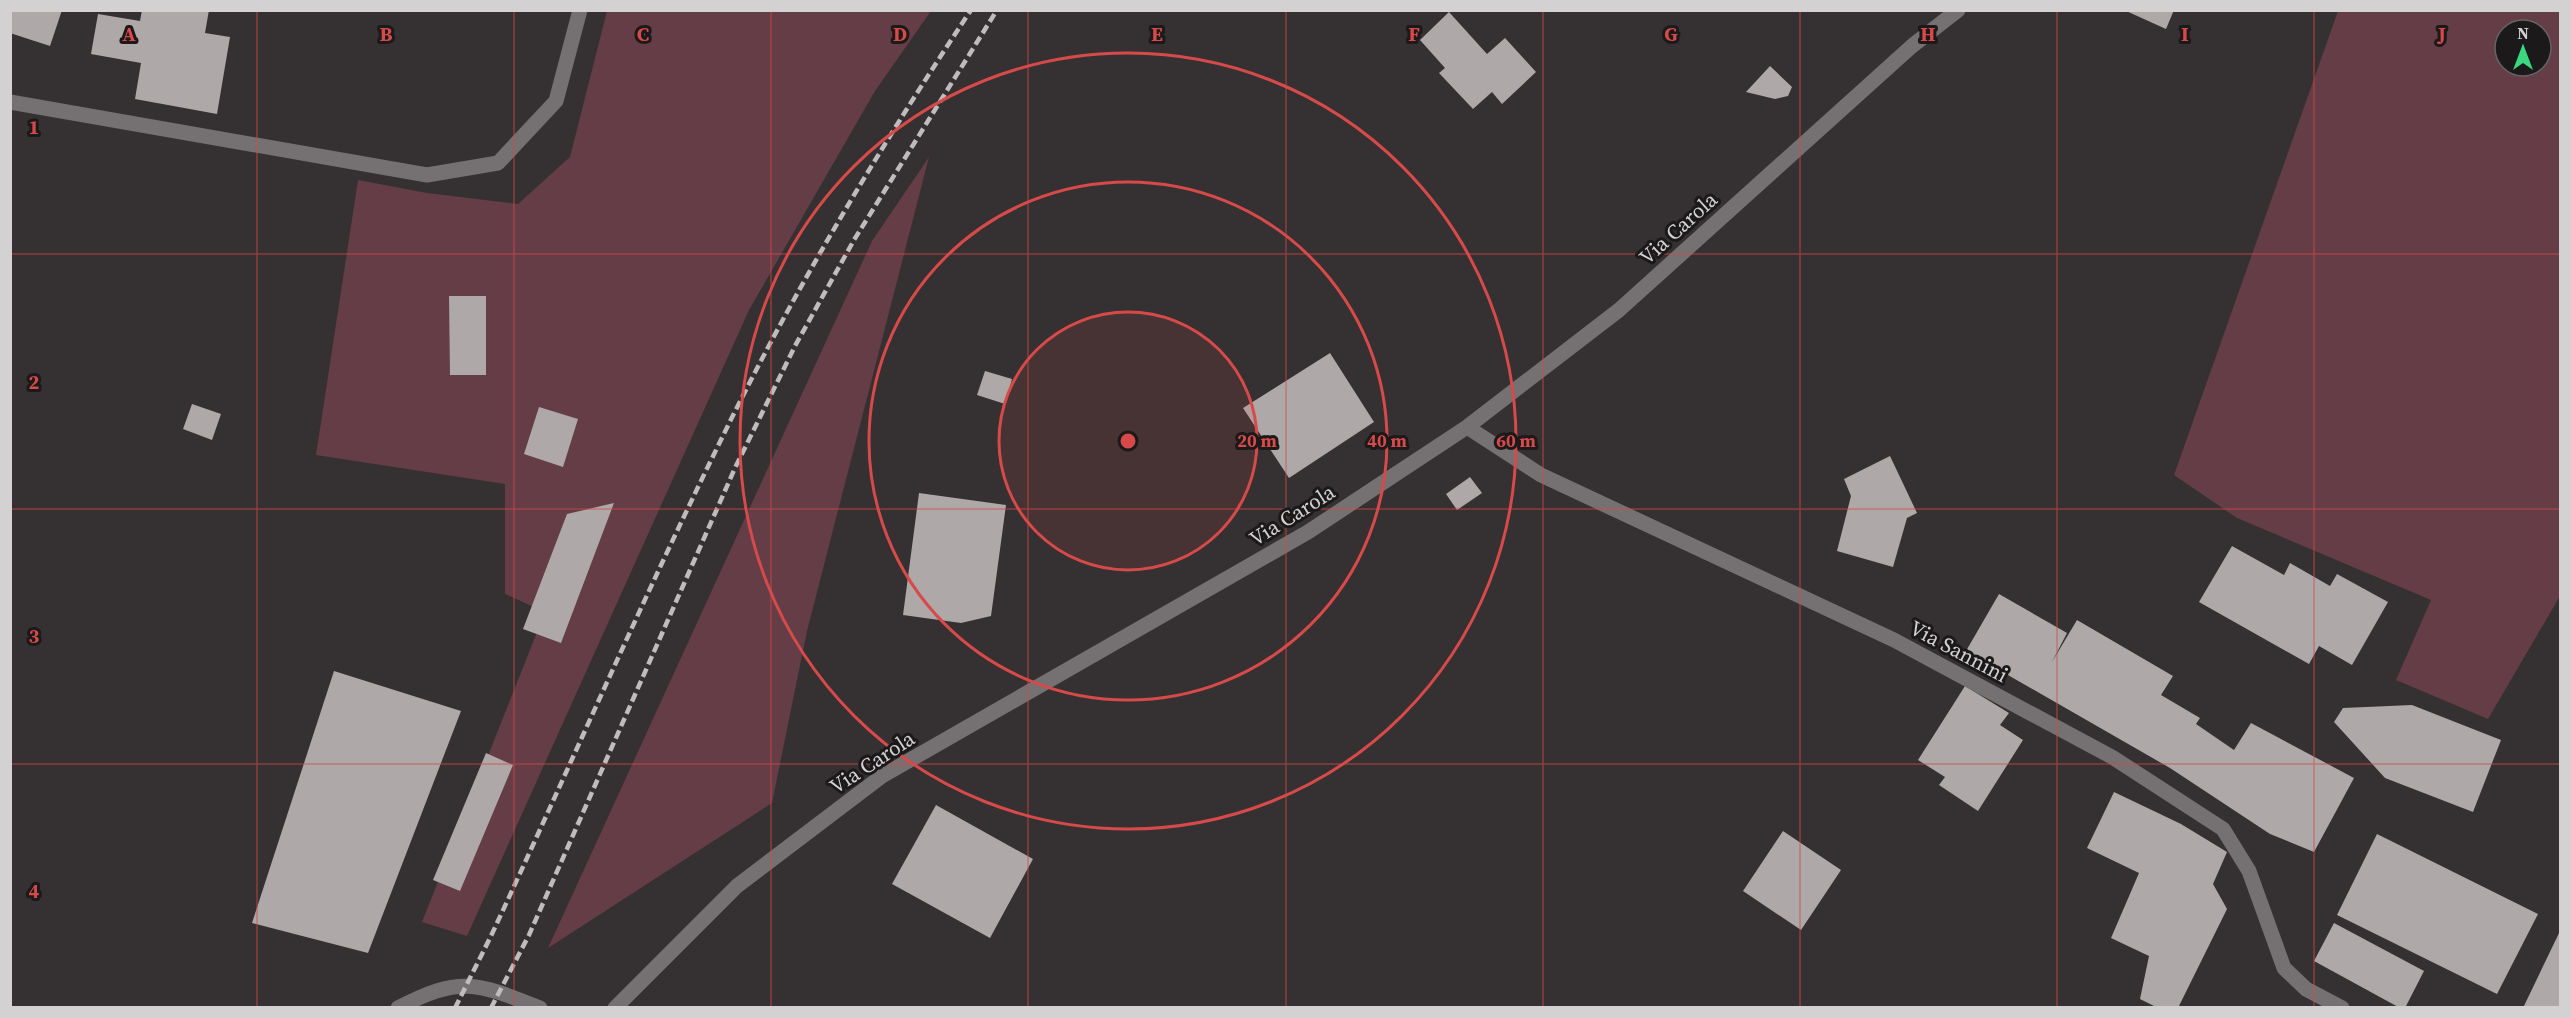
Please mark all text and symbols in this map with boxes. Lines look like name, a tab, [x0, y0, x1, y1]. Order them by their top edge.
north arrow	[2493, 18, 2553, 78]
text: A	[122, 20, 136, 48]
text: B	[379, 20, 393, 48]
text: C	[637, 20, 649, 48]
text: D	[893, 20, 907, 48]
text: E	[1151, 20, 1163, 48]
text: F	[1408, 20, 1420, 48]
text: G	[1664, 20, 1678, 48]
text: H	[1920, 20, 1936, 48]
text: I	[2181, 20, 2189, 48]
text: J	[2436, 20, 2446, 48]
text: N	[2517, 22, 2529, 44]
text: 1	[29, 113, 39, 141]
street label: Via Carola	[1633, 185, 1724, 271]
text: 2	[29, 368, 40, 396]
text: 20 m	[1237, 428, 1277, 453]
text: 40 m	[1367, 428, 1407, 453]
text: 60 m	[1496, 428, 1536, 453]
centre of rings	[1118, 431, 1138, 451]
street label: Via Carola	[1244, 477, 1341, 553]
street label: Via Sannini	[1905, 613, 2013, 689]
text: 3	[29, 622, 40, 650]
street label: Via Carola	[824, 724, 920, 800]
text: 4	[29, 877, 40, 905]

